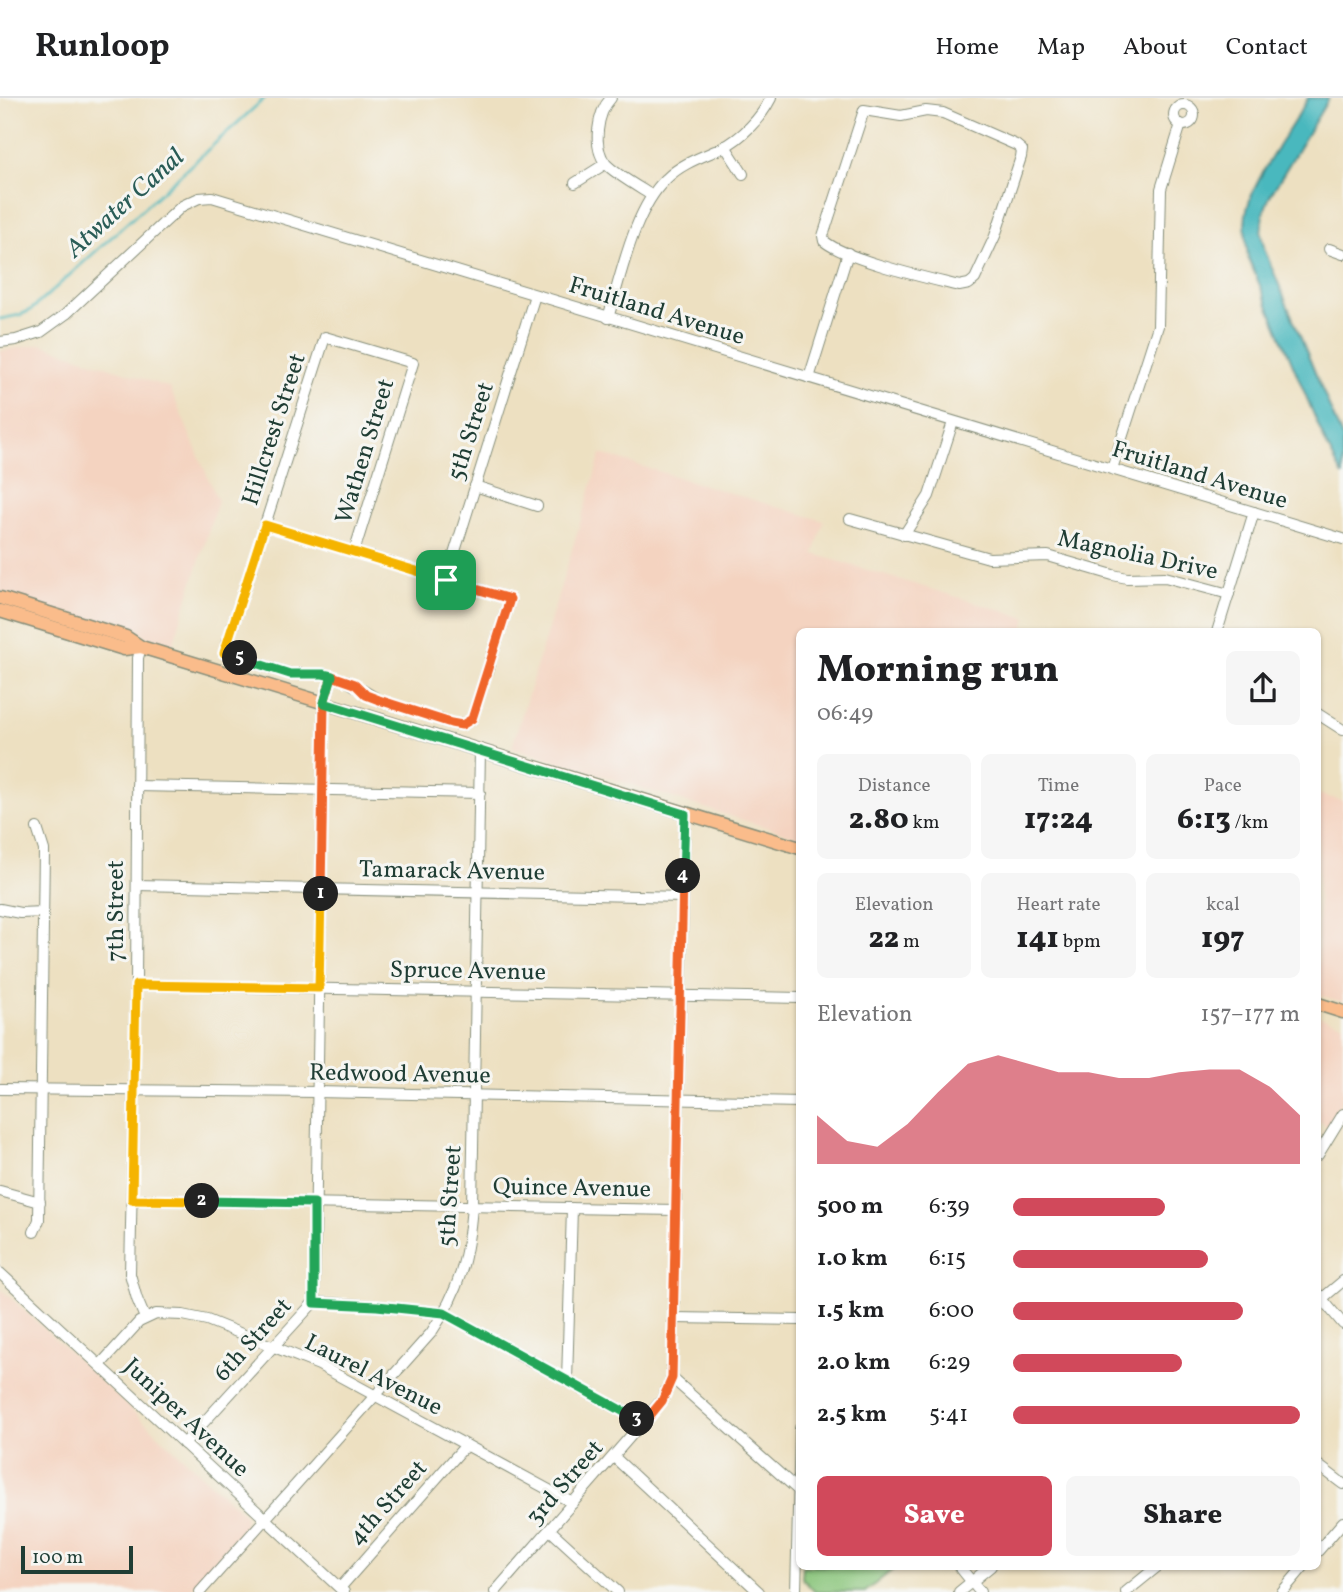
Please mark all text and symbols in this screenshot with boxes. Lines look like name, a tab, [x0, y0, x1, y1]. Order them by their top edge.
text: Runloop	[35, 25, 170, 71]
text: Home	[935, 31, 999, 65]
text: Map	[1037, 31, 1085, 65]
text: About	[1123, 31, 1188, 65]
text: Contact	[1226, 31, 1308, 65]
water label: Atwater Canal	[57, 140, 193, 267]
street label: Fruitland Avenue	[564, 269, 749, 355]
street label: Hillcrest Street	[234, 349, 316, 510]
street label: Wathen Street	[328, 375, 404, 528]
street label: 5th Street	[440, 378, 504, 485]
street label: Fruitland Avenue	[1107, 433, 1292, 519]
street label: Magnolia Drive	[1054, 522, 1221, 590]
pin	[416, 550, 476, 610]
icon: arrive	[427, 561, 465, 599]
pin: 5	[222, 640, 258, 676]
text: 5	[235, 644, 244, 670]
text: Morning run	[817, 645, 1059, 698]
button: share	[1226, 651, 1300, 725]
text: 06:49	[817, 698, 873, 730]
text: Distance	[858, 773, 931, 799]
text: Time	[1038, 773, 1079, 799]
text: Pace	[1204, 773, 1242, 799]
text: 2.80	[849, 799, 909, 841]
text: 17:24	[1024, 799, 1093, 841]
text: 6:13	[1177, 799, 1231, 841]
text: km	[909, 810, 940, 836]
text: /km	[1231, 810, 1269, 836]
street label: Tamarack Avenue	[359, 853, 545, 891]
pin: 4	[666, 858, 700, 894]
street label: 7th Street	[100, 860, 134, 962]
text: 4	[677, 862, 688, 888]
pin: 1	[304, 876, 338, 912]
text: 1	[317, 880, 324, 906]
text: Elevation	[855, 892, 934, 918]
text: Heart rate	[1017, 892, 1100, 918]
text: kcal	[1206, 892, 1240, 918]
text: 22	[868, 918, 899, 960]
text: 141	[1016, 918, 1059, 960]
text: 197	[1201, 918, 1245, 960]
text: m	[899, 929, 920, 955]
text: bpm	[1059, 929, 1101, 955]
street label: Spruce Avenue	[390, 954, 546, 990]
text: Elevation	[817, 999, 913, 1031]
text: 157–177 m	[1201, 999, 1300, 1031]
street label: Redwood Avenue	[309, 1056, 491, 1094]
street label: 5th Street	[430, 1144, 472, 1248]
street label: Quince Avenue	[493, 1171, 651, 1207]
pin: 2	[184, 1184, 220, 1218]
text: 2	[197, 1187, 206, 1213]
text: 500 m	[817, 1191, 883, 1223]
text: 6:39	[929, 1191, 969, 1223]
text: 1.0 km	[817, 1243, 888, 1275]
text: 6:15	[929, 1243, 966, 1275]
street label: 6th Street	[207, 1291, 300, 1390]
text: 1.5 km	[817, 1295, 884, 1327]
text: 6:00	[929, 1295, 974, 1327]
street label: Laurel Avenue	[298, 1326, 448, 1425]
text: 2.0 km	[817, 1347, 890, 1379]
text: 6:29	[929, 1347, 970, 1379]
street label: Juniper Avenue	[115, 1351, 256, 1486]
text: 2.5 km	[817, 1399, 887, 1431]
text: 5:41	[929, 1399, 968, 1431]
pin: 3	[620, 1402, 654, 1436]
text: 3	[632, 1405, 641, 1431]
street label: 3rd Street	[519, 1433, 612, 1534]
street label: 4th Street	[341, 1453, 436, 1554]
button: Save	[817, 1476, 1052, 1556]
button: Share	[1066, 1476, 1300, 1556]
scale bar	[21, 1543, 133, 1575]
text: 100 m	[32, 1545, 83, 1571]

